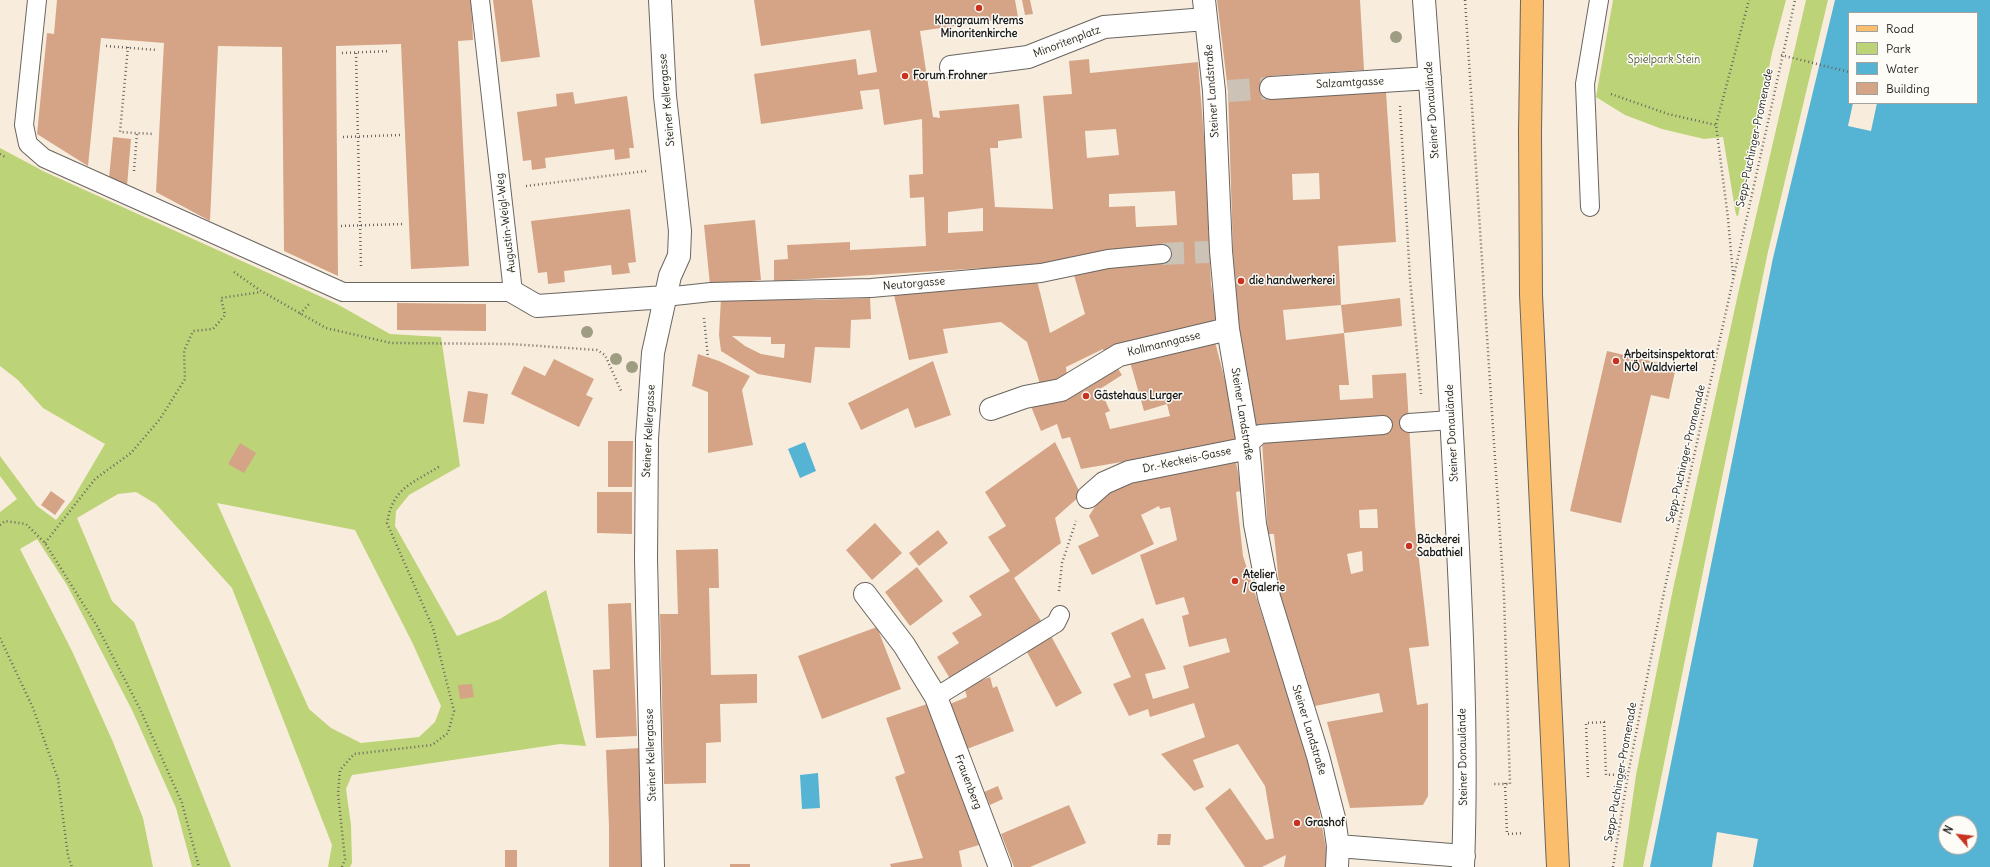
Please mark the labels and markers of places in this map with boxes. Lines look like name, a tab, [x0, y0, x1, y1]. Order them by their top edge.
marker: Klangraum Krems Minoritenkirche	[974, 3, 984, 13]
place label: Klangraum Krems Minoritenkirche	[935, 14, 1023, 40]
place label: Forum Frohner	[913, 69, 988, 83]
marker: Forum Frohner	[900, 71, 910, 81]
place label: die handwerkerei	[1249, 274, 1335, 288]
marker: die handwerkerei	[1236, 276, 1246, 286]
place label: Arbeitsinspektorat NÖ Waldviertel	[1624, 348, 1715, 374]
marker: Arbeitsinspektorat NÖ Waldviertel	[1611, 356, 1621, 366]
place label: Gästehaus Lurger	[1094, 389, 1183, 403]
marker: Gästehaus Lurger	[1081, 391, 1091, 401]
place label: Bäckerei Sabathiel	[1417, 533, 1463, 559]
marker: Bäckerei Sabathiel	[1404, 541, 1414, 551]
place label: Atelier / Galerie	[1243, 568, 1285, 594]
marker: Atelier / Galerie	[1230, 576, 1240, 586]
place label: Grashof	[1305, 816, 1345, 830]
marker: Grashof	[1292, 818, 1302, 828]

